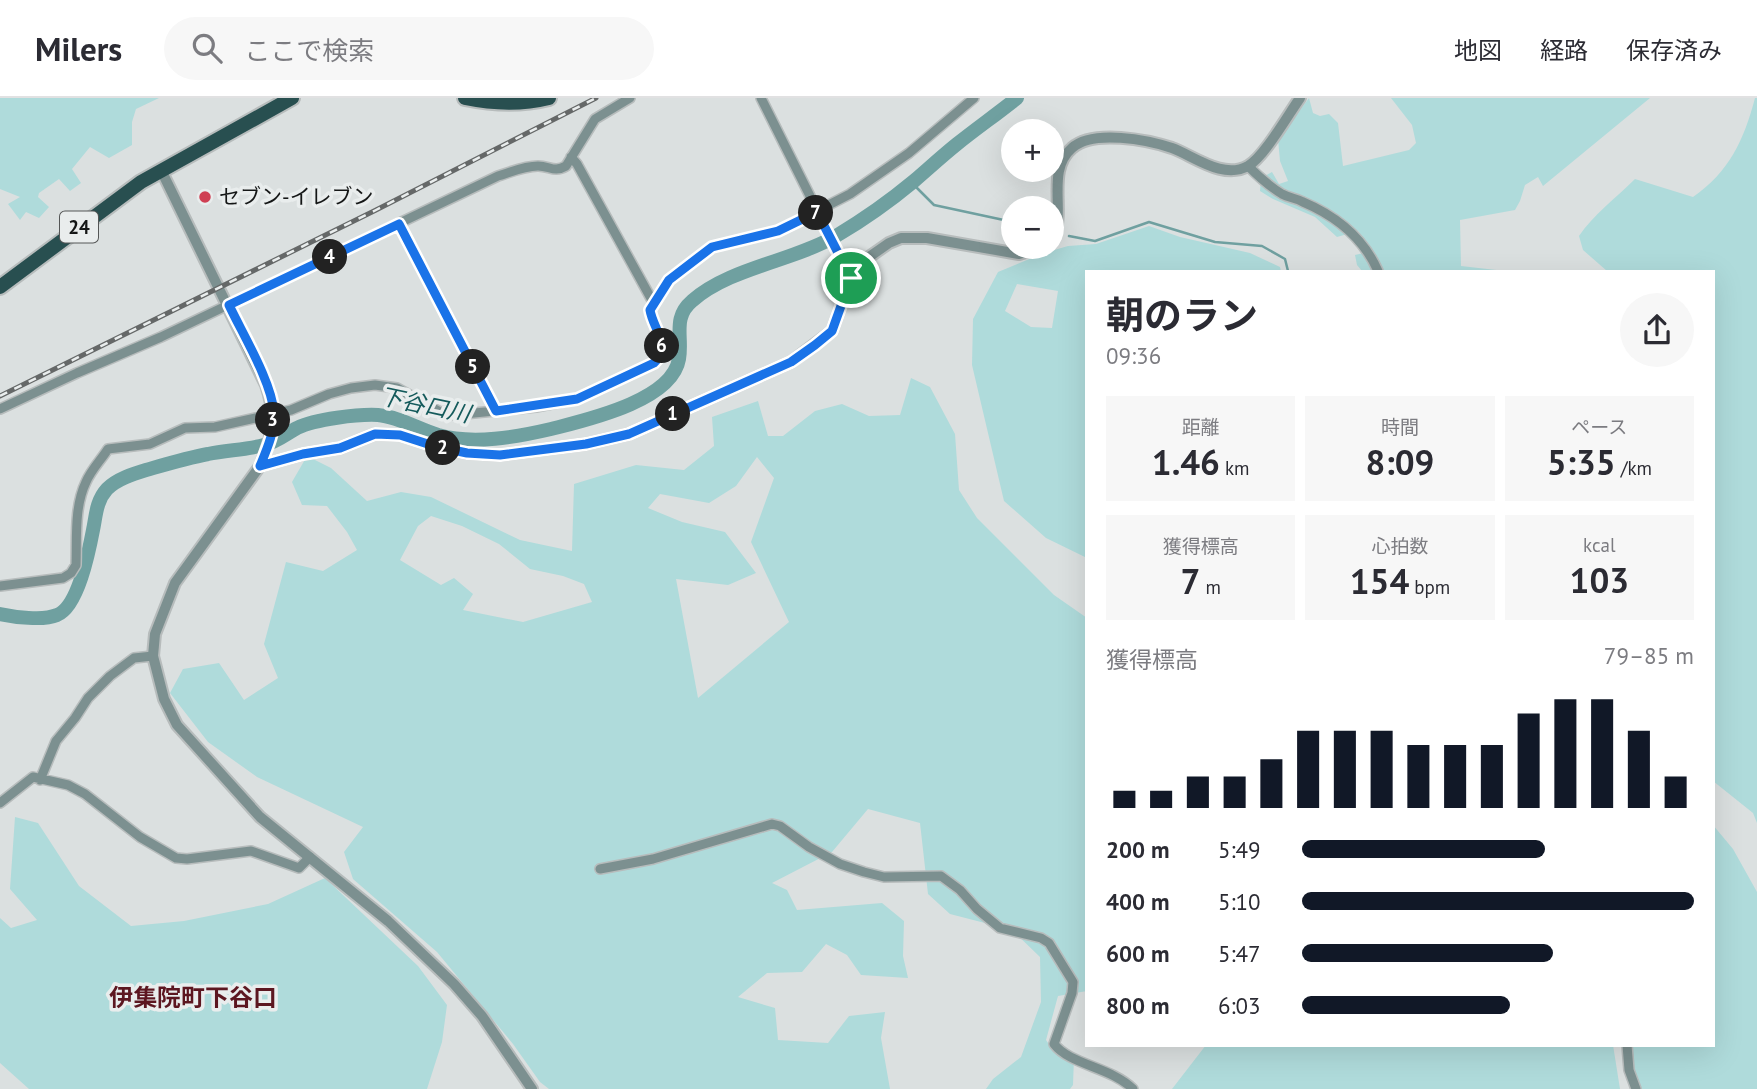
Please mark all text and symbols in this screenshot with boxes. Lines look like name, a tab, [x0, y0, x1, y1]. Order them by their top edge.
search box	[164, 17, 654, 80]
text: Milers	[35, 27, 122, 70]
icon: search	[188, 29, 226, 67]
text: ここで検索	[244, 34, 374, 67]
text: 地図	[1454, 35, 1502, 66]
text: 経路	[1540, 35, 1588, 66]
text: 保存済み	[1626, 35, 1722, 66]
map controls	[1001, 119, 1064, 259]
button: +	[1001, 119, 1064, 182]
place label: セブン-イレブン	[219, 183, 374, 210]
marker: セブン-イレブン	[197, 189, 213, 205]
pin: 7	[798, 195, 834, 230]
button: −	[1001, 196, 1064, 259]
text: 7	[810, 200, 821, 224]
road number: 24	[60, 211, 98, 242]
pin: 4	[312, 240, 348, 274]
text: 4	[324, 244, 335, 268]
pin	[821, 248, 881, 308]
icon: arrive	[832, 259, 870, 297]
text: 朝のラン	[1106, 290, 1258, 339]
button: share	[1620, 293, 1694, 367]
pin: 6	[644, 328, 680, 364]
text: 6	[656, 333, 667, 357]
text: 09:36	[1106, 341, 1161, 370]
pin: 5	[456, 350, 490, 384]
text: 5	[467, 354, 478, 378]
water label: 下谷口川	[377, 381, 476, 429]
pin: 1	[656, 396, 690, 432]
text: 1	[667, 401, 678, 425]
pin: 3	[256, 402, 290, 438]
text: 3	[267, 407, 278, 431]
text: 距離	[1182, 415, 1220, 439]
text: 時間	[1381, 415, 1419, 439]
text: ペース	[1571, 415, 1627, 439]
pin: 2	[426, 430, 460, 466]
text: 2	[437, 435, 448, 459]
text: 1.46	[1152, 439, 1220, 485]
text: 8:09	[1366, 439, 1434, 485]
text: 5:35	[1547, 439, 1616, 485]
text: km	[1220, 456, 1250, 480]
text: /km	[1616, 456, 1652, 480]
text: kcal	[1583, 533, 1616, 557]
text: 獲得標高	[1163, 534, 1239, 558]
text: 心拍数	[1371, 534, 1429, 558]
text: 103	[1570, 557, 1629, 603]
text: 7	[1180, 558, 1200, 604]
text: 154	[1350, 558, 1409, 604]
text: m	[1200, 575, 1221, 599]
text: bpm	[1409, 575, 1450, 599]
text: 79–85 m	[1604, 641, 1694, 670]
text: 獲得標高	[1106, 645, 1198, 674]
text: 200 m	[1106, 835, 1169, 864]
text: 5:49	[1218, 835, 1261, 864]
text: 400 m	[1106, 887, 1169, 916]
text: 5:10	[1218, 887, 1261, 916]
text: 600 m	[1106, 939, 1169, 968]
text: 5:47	[1218, 939, 1261, 968]
district label: 伊集院町下谷口	[109, 982, 277, 1013]
text: 800 m	[1106, 991, 1169, 1020]
text: 6:03	[1218, 991, 1261, 1020]

